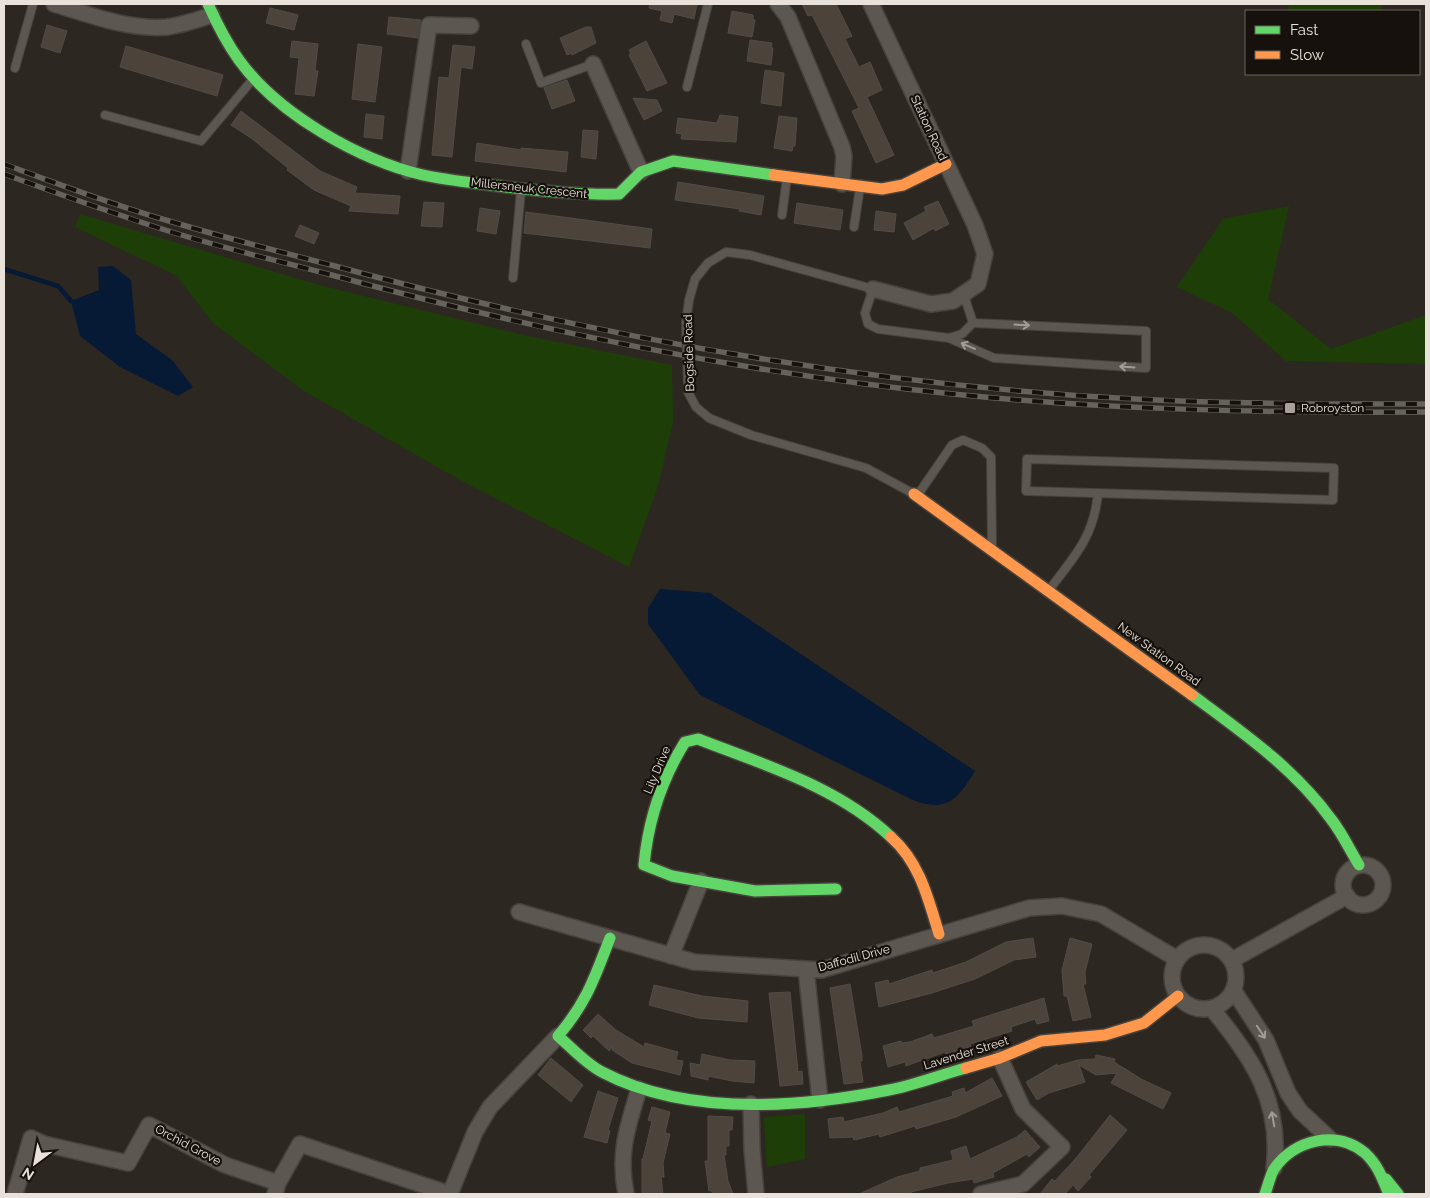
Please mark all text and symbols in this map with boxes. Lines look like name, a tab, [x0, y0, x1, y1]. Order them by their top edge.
legend	[1245, 10, 1420, 75]
text: Fast	[1290, 21, 1318, 39]
text: Slow	[1290, 46, 1324, 64]
street label: Station Road	[908, 93, 950, 163]
street label: Millersneuk Crescent	[470, 175, 588, 201]
street label: Bogside Road	[681, 314, 697, 392]
one-way arrow	[1014, 321, 1030, 330]
one-way arrow	[961, 341, 976, 351]
one-way arrow	[1120, 362, 1136, 372]
marker: Robroyston	[1283, 401, 1297, 415]
place label: Robroyston	[1301, 401, 1364, 415]
street label: New Station Road	[1115, 619, 1203, 689]
street label: Lily Drive	[641, 744, 673, 796]
street label: Daffodil Drive	[817, 942, 891, 974]
one-way arrow	[1255, 1025, 1266, 1039]
street label: Lavender Street	[922, 1033, 1010, 1073]
one-way arrow	[1268, 1112, 1278, 1128]
street label: Orchid Grove	[153, 1122, 223, 1168]
north arrow	[10, 1138, 60, 1188]
text: N	[19, 1164, 37, 1184]

